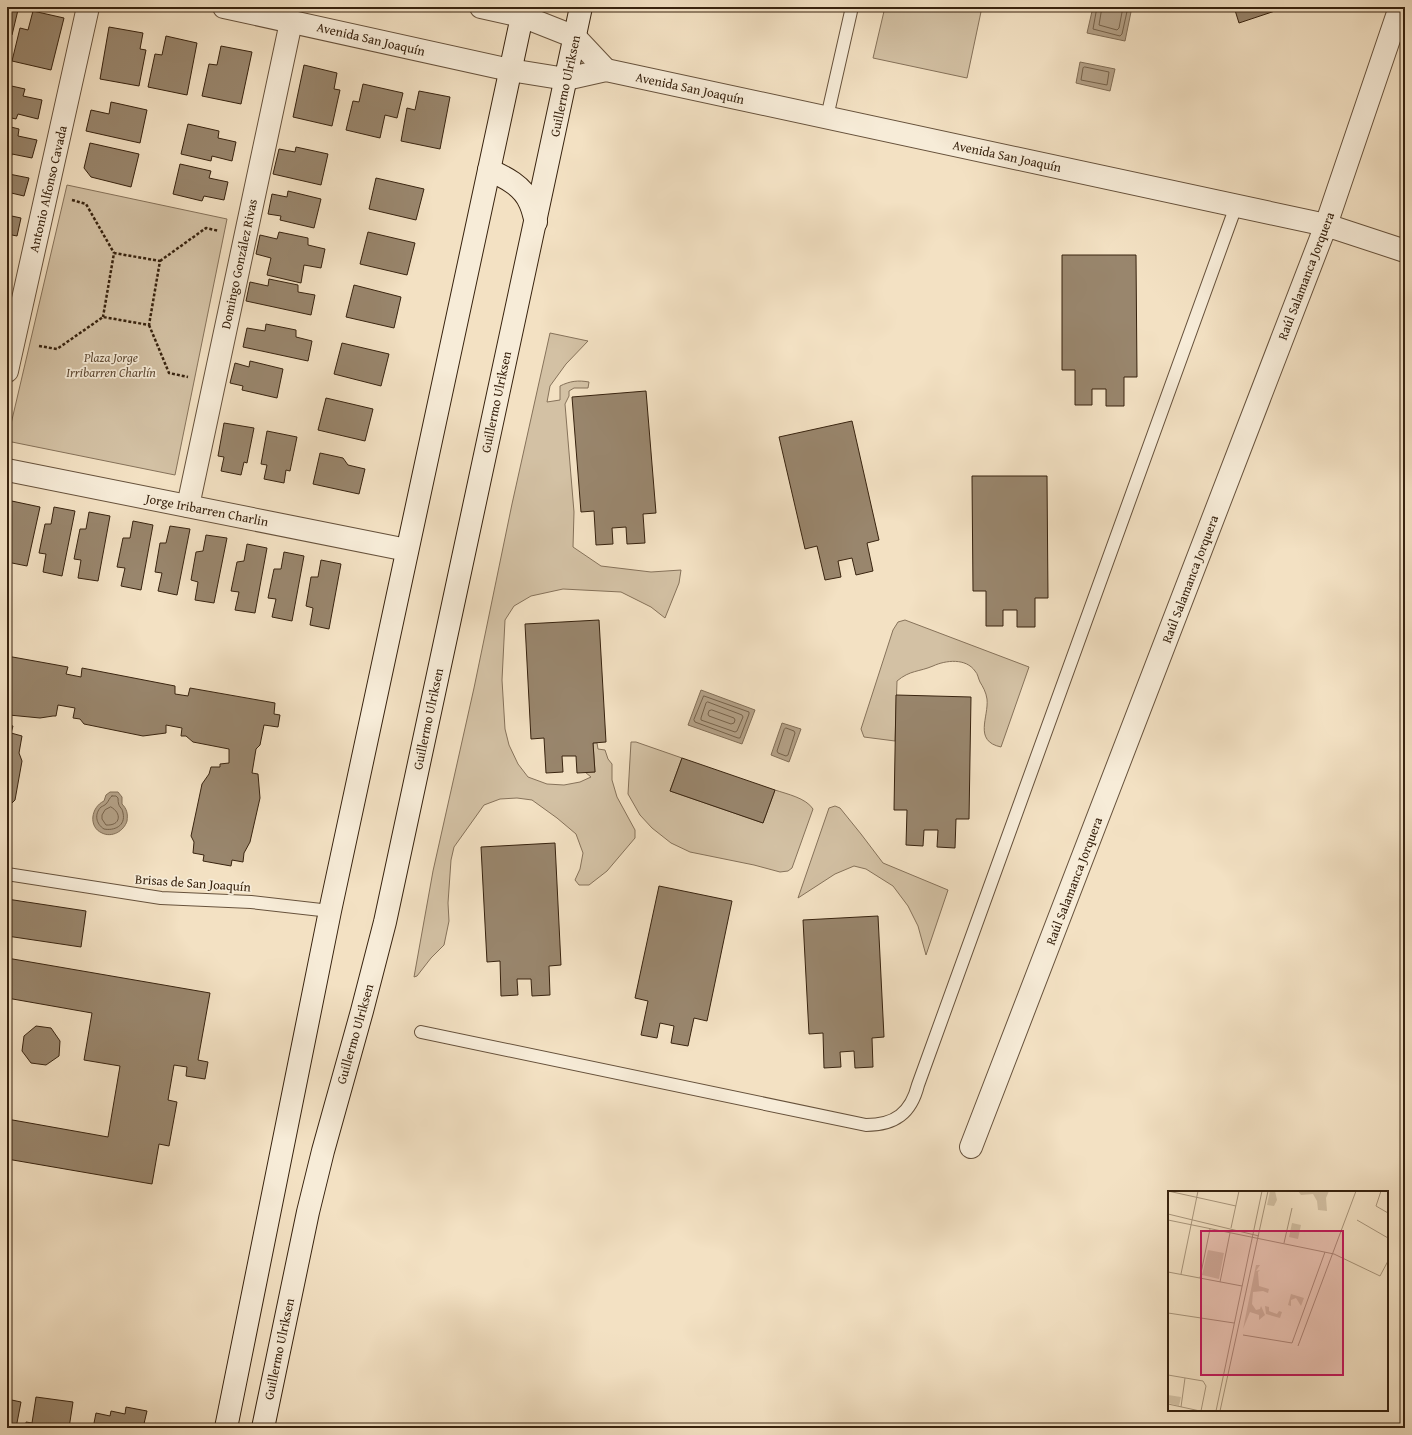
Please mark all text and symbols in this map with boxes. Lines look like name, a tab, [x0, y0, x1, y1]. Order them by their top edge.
street label: Avenida San Joaquín	[315, 17, 428, 61]
street label: Guillermo Ulriksen	[545, 33, 585, 139]
street label: Avenida San Joaquín	[634, 67, 747, 109]
street label: Antonio Alfonso Cavada	[24, 123, 72, 254]
street label: Avenida San Joaquín	[951, 135, 1064, 177]
street label: Domingo González Rivas	[216, 197, 262, 331]
street label: Raúl Salamanca Jorquera	[1273, 209, 1339, 343]
park label: Plaza Jorge Irribarren Charlín	[66, 348, 156, 382]
street label: Guillermo Ulriksen	[476, 349, 516, 455]
street label: Jorge Iribarren Charlin	[142, 488, 271, 531]
street label: Raúl Salamanca Jorquera	[1157, 512, 1223, 646]
street label: Guillermo Ulriksen	[408, 666, 448, 772]
street label: Raúl Salamanca Jorquera	[1041, 814, 1107, 948]
street label: Brisas de San Joaquín	[134, 869, 252, 897]
street label: Guillermo Ulriksen	[332, 981, 379, 1086]
inset map	[1168, 1191, 1388, 1411]
street label: Guillermo Ulriksen	[259, 1296, 299, 1402]

